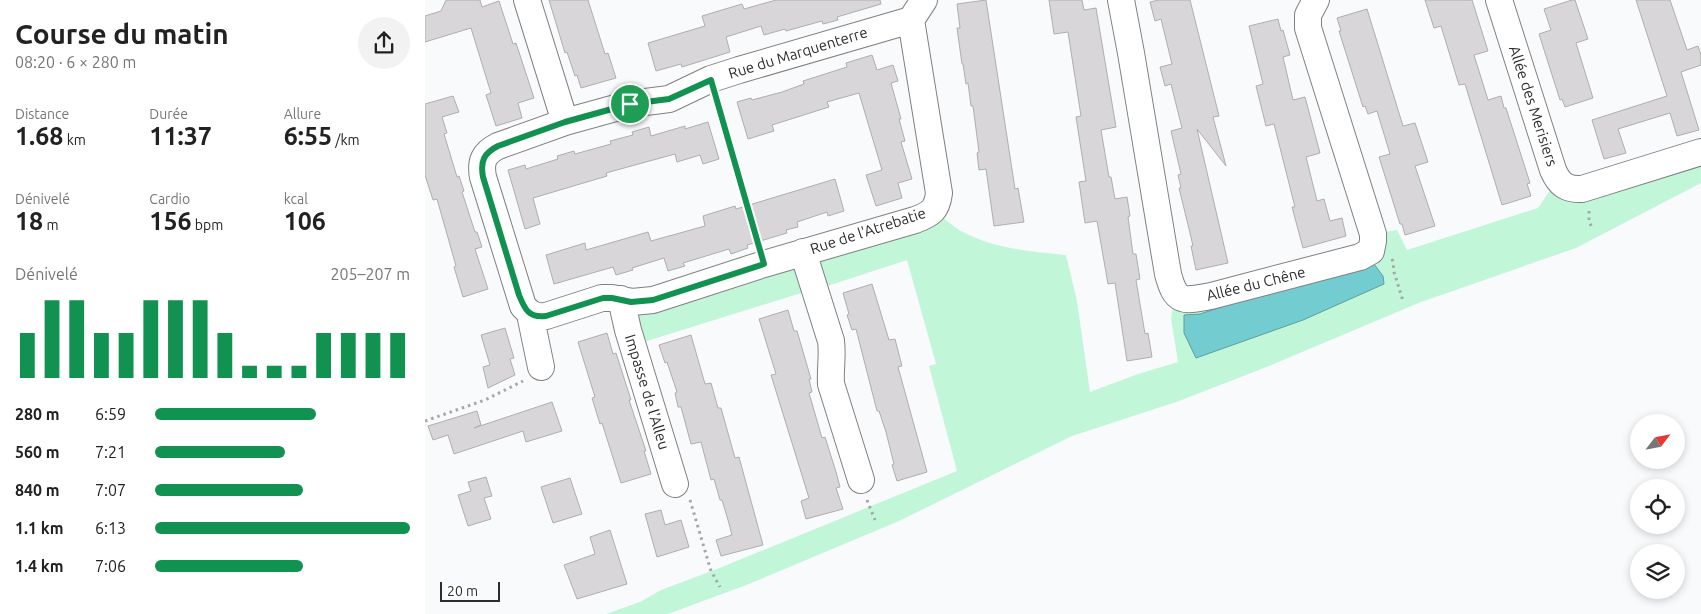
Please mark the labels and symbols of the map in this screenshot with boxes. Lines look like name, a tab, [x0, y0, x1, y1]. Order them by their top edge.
street label: Rue du Marquenterre	[726, 23, 870, 82]
street label: Allée des Merisiers	[1506, 43, 1561, 168]
pin	[609, 83, 651, 125]
street label: Rue de l'Atrebatie	[808, 204, 928, 257]
street label: Allée du Chêne	[1205, 263, 1307, 304]
street label: Impasse de l'Alleu	[622, 332, 673, 451]
north arrow	[1630, 414, 1685, 469]
scale bar	[440, 579, 500, 602]

